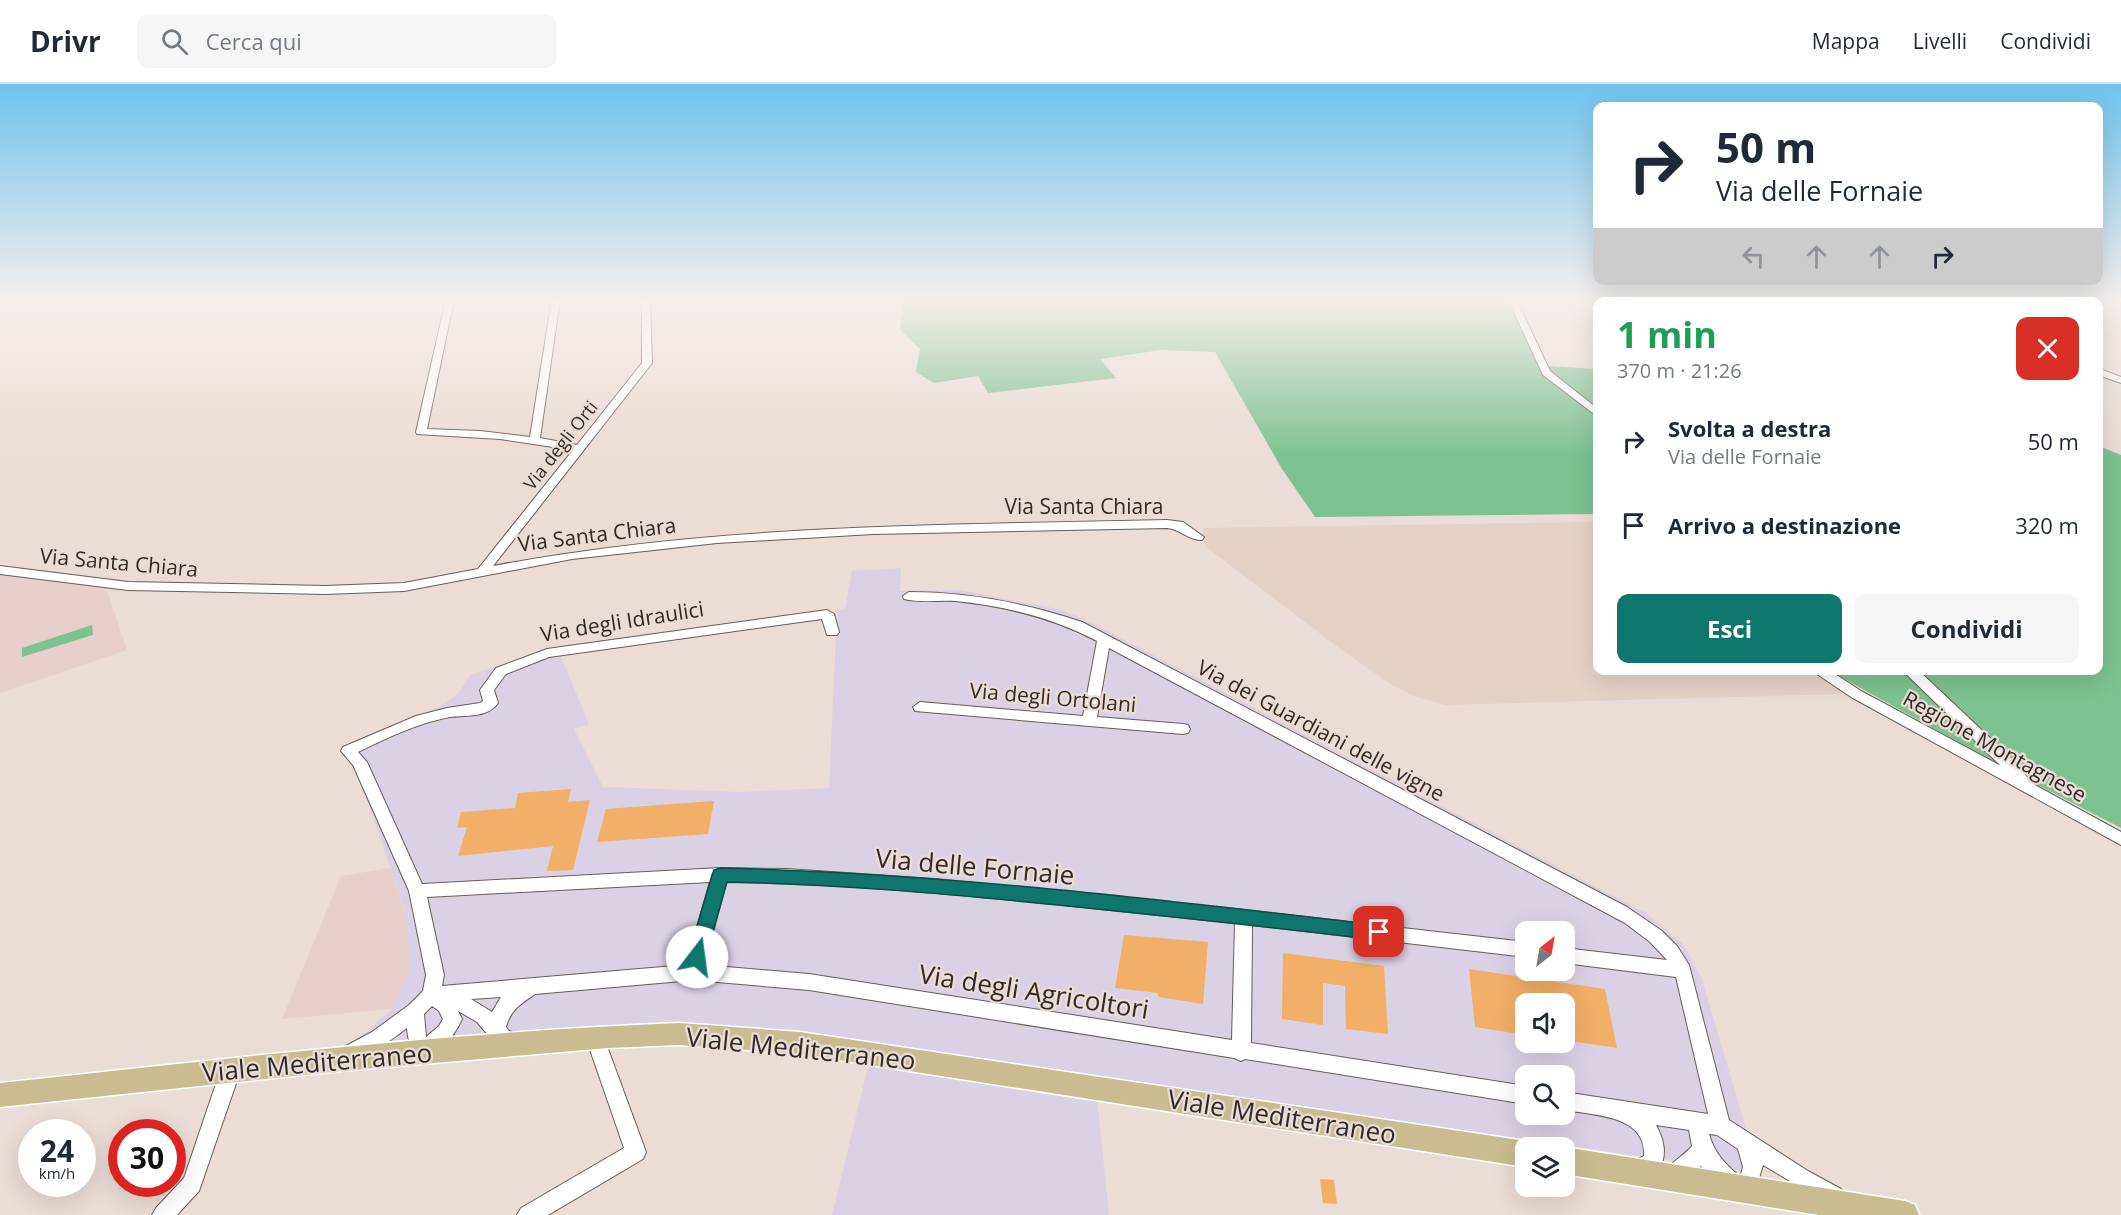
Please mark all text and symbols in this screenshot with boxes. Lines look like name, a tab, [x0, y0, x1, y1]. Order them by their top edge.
search box	[137, 14, 557, 68]
text: Drivr	[30, 22, 101, 60]
icon: search	[158, 25, 191, 58]
text: Cerca qui	[206, 26, 302, 56]
text: Mappa	[1812, 27, 1880, 55]
text: Livelli	[1913, 27, 1967, 55]
text: Condividi	[2000, 27, 2091, 55]
text: 50 m	[1716, 118, 1816, 175]
icon: right	[1617, 126, 1695, 204]
text: Via delle Fornaie	[1716, 172, 1923, 209]
icon: left	[1737, 240, 1770, 273]
icon: ahead	[1800, 240, 1833, 273]
icon: ahead	[1863, 240, 1896, 273]
icon: right	[1926, 240, 1959, 273]
text: 1 min	[1617, 310, 1717, 359]
button: close	[2016, 317, 2079, 380]
text: 370 m · 21:26	[1617, 357, 1742, 384]
street label: Via degli Orti	[518, 395, 602, 495]
text: Svolta a destra	[1668, 413, 1831, 443]
icon: right	[1617, 425, 1650, 458]
text: 50 m	[2028, 426, 2079, 456]
text: Via delle Fornaie	[1668, 443, 1821, 470]
street label: Via Santa Chiara	[1005, 492, 1163, 520]
icon: arrive	[1617, 509, 1650, 542]
street label: Via Santa Chiara	[516, 510, 678, 558]
text: Arrivo a destinazione	[1668, 510, 1901, 540]
text: 320 m	[2015, 510, 2079, 540]
street label: Via Santa Chiara	[39, 541, 199, 583]
street label: Via degli Idraulici	[538, 594, 706, 648]
button: Esci	[1617, 594, 1842, 663]
button: Condividi	[1854, 594, 2079, 663]
street label: Via dei Guardiani delle vigne	[1192, 653, 1450, 807]
street label: Via degli Ortolani	[968, 676, 1138, 718]
street label: Regione Montagnese	[1898, 684, 2092, 808]
street label: Via delle Fornaie	[874, 839, 1076, 893]
pin	[1353, 906, 1404, 957]
icon: arrive	[1362, 915, 1395, 948]
north arrow	[1515, 921, 1575, 981]
map controls	[1515, 921, 1575, 1197]
position arrow	[665, 925, 729, 989]
street label: Via degli Agricoltori	[916, 955, 1152, 1027]
button: sound	[1515, 993, 1575, 1053]
street label: Viale Mediterraneo	[684, 1018, 918, 1078]
street label: Viale Mediterraneo	[201, 1034, 433, 1090]
button: search	[1515, 1065, 1575, 1125]
street label: Viale Mediterraneo	[1165, 1080, 1399, 1152]
speed limit sign: 30	[108, 1119, 186, 1197]
text: 24	[40, 1130, 74, 1171]
button: layers	[1515, 1137, 1575, 1197]
text: km/h	[39, 1163, 75, 1183]

